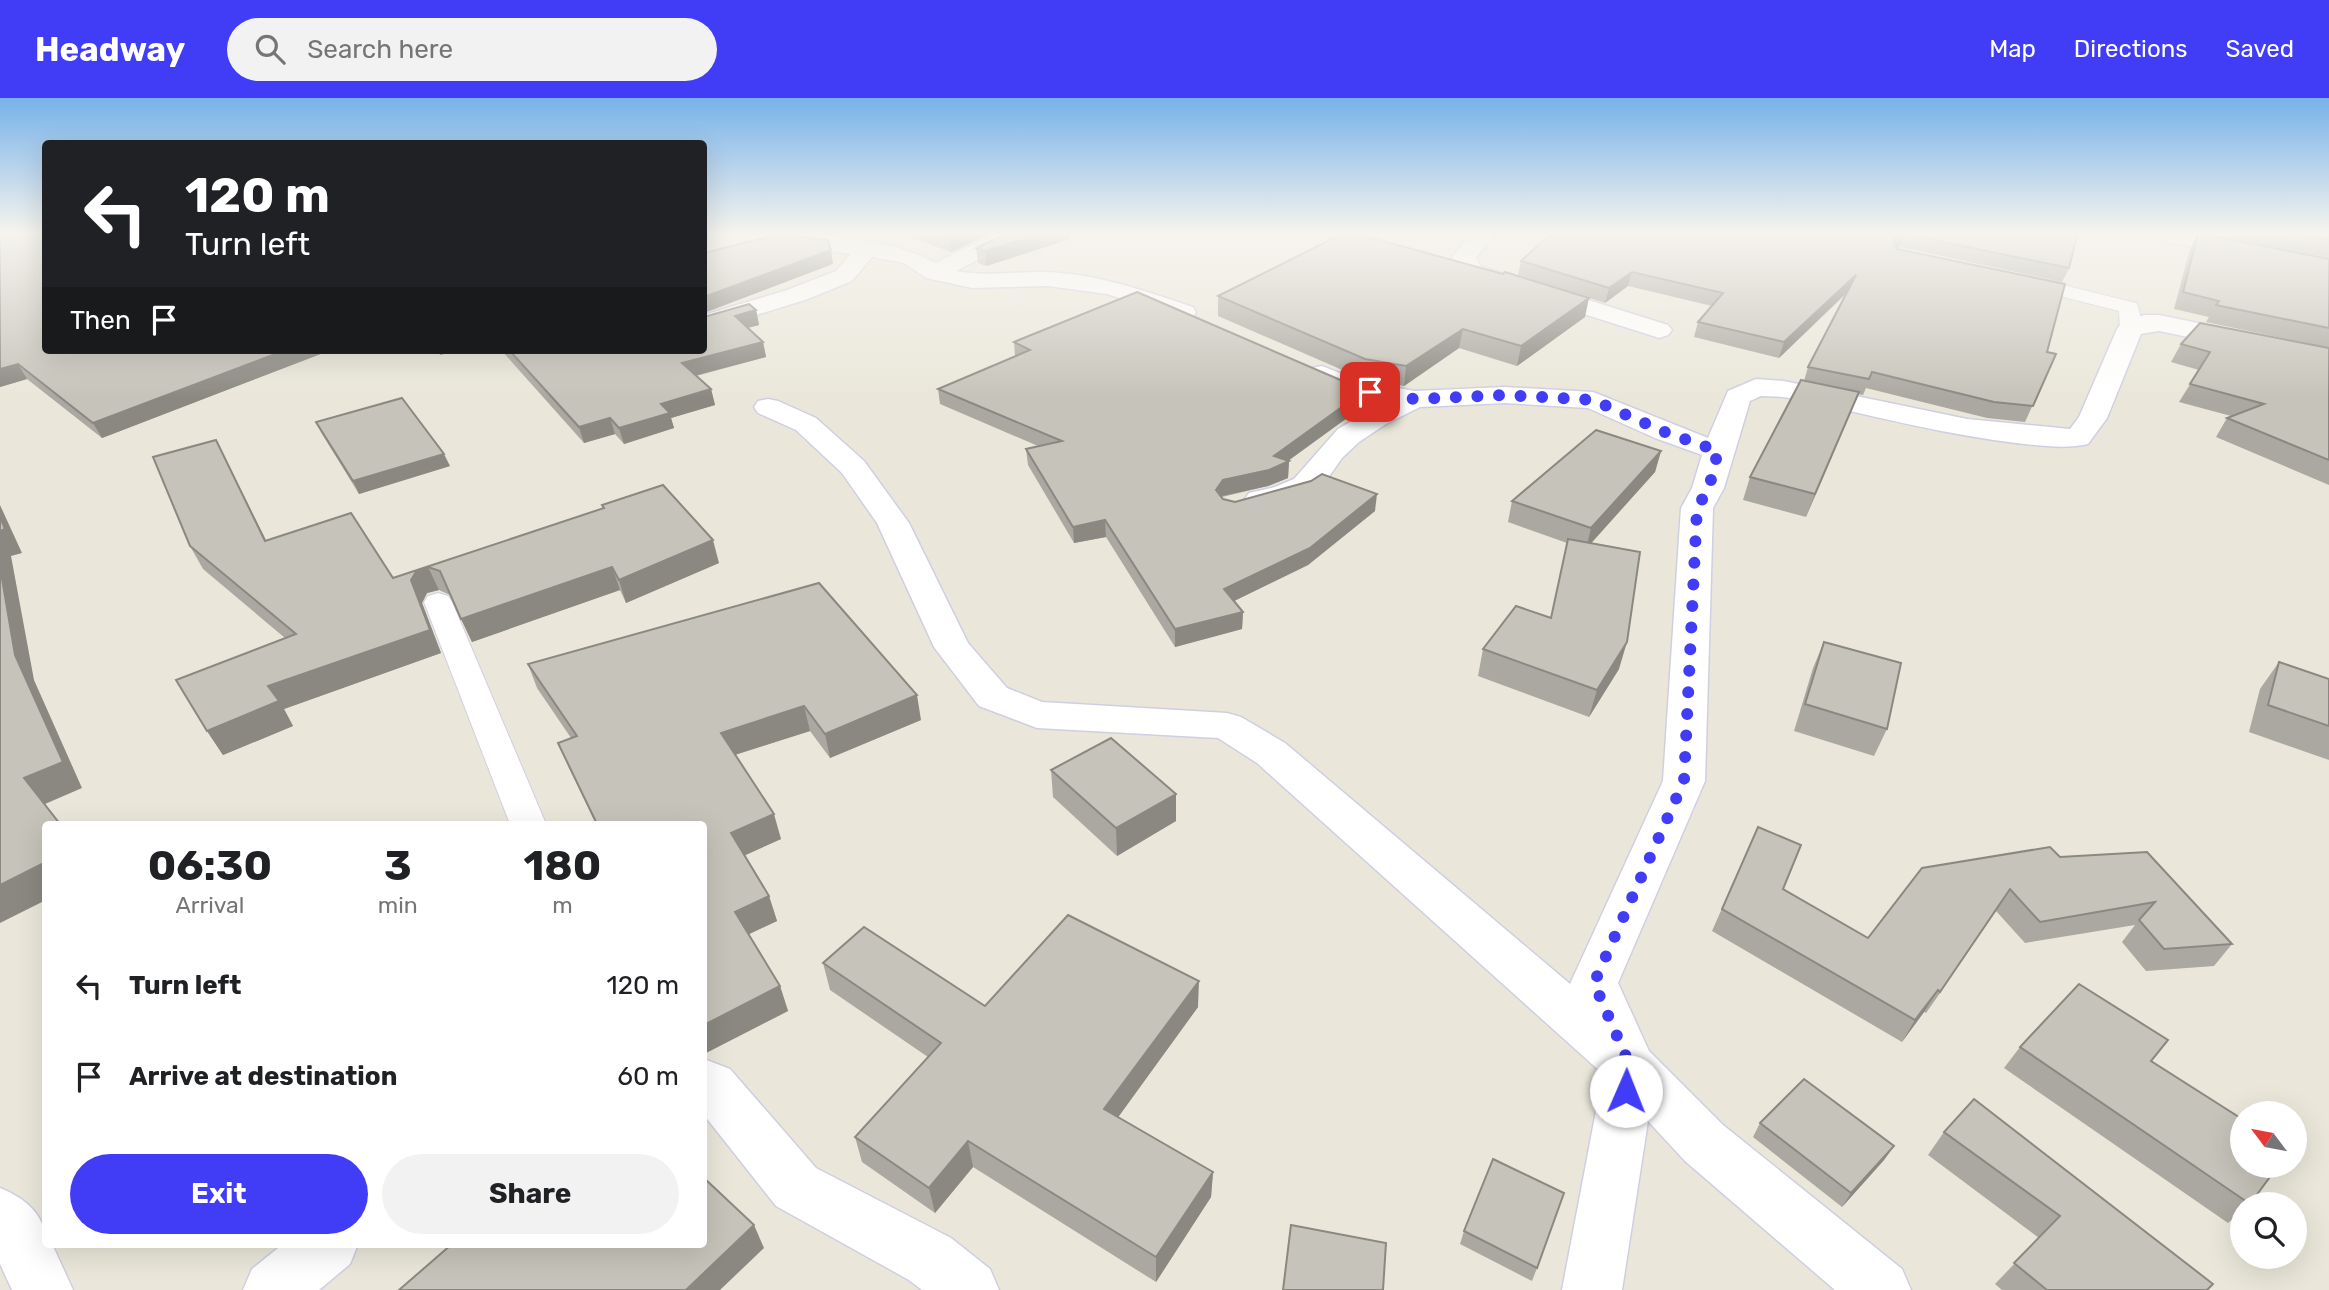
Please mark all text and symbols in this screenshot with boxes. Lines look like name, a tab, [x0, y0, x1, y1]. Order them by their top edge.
search box	[227, 18, 717, 81]
text: Headway	[35, 30, 185, 69]
icon: search	[251, 30, 289, 68]
text: Search here	[307, 34, 453, 65]
text: Map	[1989, 35, 2036, 63]
text: Directions	[2074, 35, 2187, 63]
text: Saved	[2225, 35, 2294, 63]
text: 120 m	[185, 166, 330, 224]
icon: left	[70, 168, 161, 259]
text: Turn left	[185, 225, 310, 263]
icon: arrive	[145, 301, 183, 339]
text: Then	[70, 305, 131, 336]
pin	[1340, 362, 1400, 422]
icon: arrive	[1351, 373, 1389, 411]
text: 06:30	[148, 841, 272, 891]
text: 3	[384, 841, 412, 891]
text: 180	[523, 841, 601, 891]
text: Arrival	[175, 891, 244, 919]
text: min	[378, 891, 418, 919]
text: m	[552, 891, 573, 919]
icon: left	[70, 967, 108, 1005]
text: Turn left	[129, 970, 241, 1001]
text: 120 m	[607, 970, 679, 1001]
position arrow	[1589, 1054, 1663, 1128]
icon: arrive	[70, 1058, 108, 1096]
text: Arrive at destination	[129, 1061, 397, 1092]
text: 60 m	[617, 1061, 679, 1092]
north arrow	[2230, 1101, 2306, 1178]
map controls	[2230, 1101, 2307, 1269]
button: Exit	[70, 1154, 368, 1234]
button: Share	[382, 1154, 679, 1234]
button: search	[2230, 1192, 2307, 1269]

